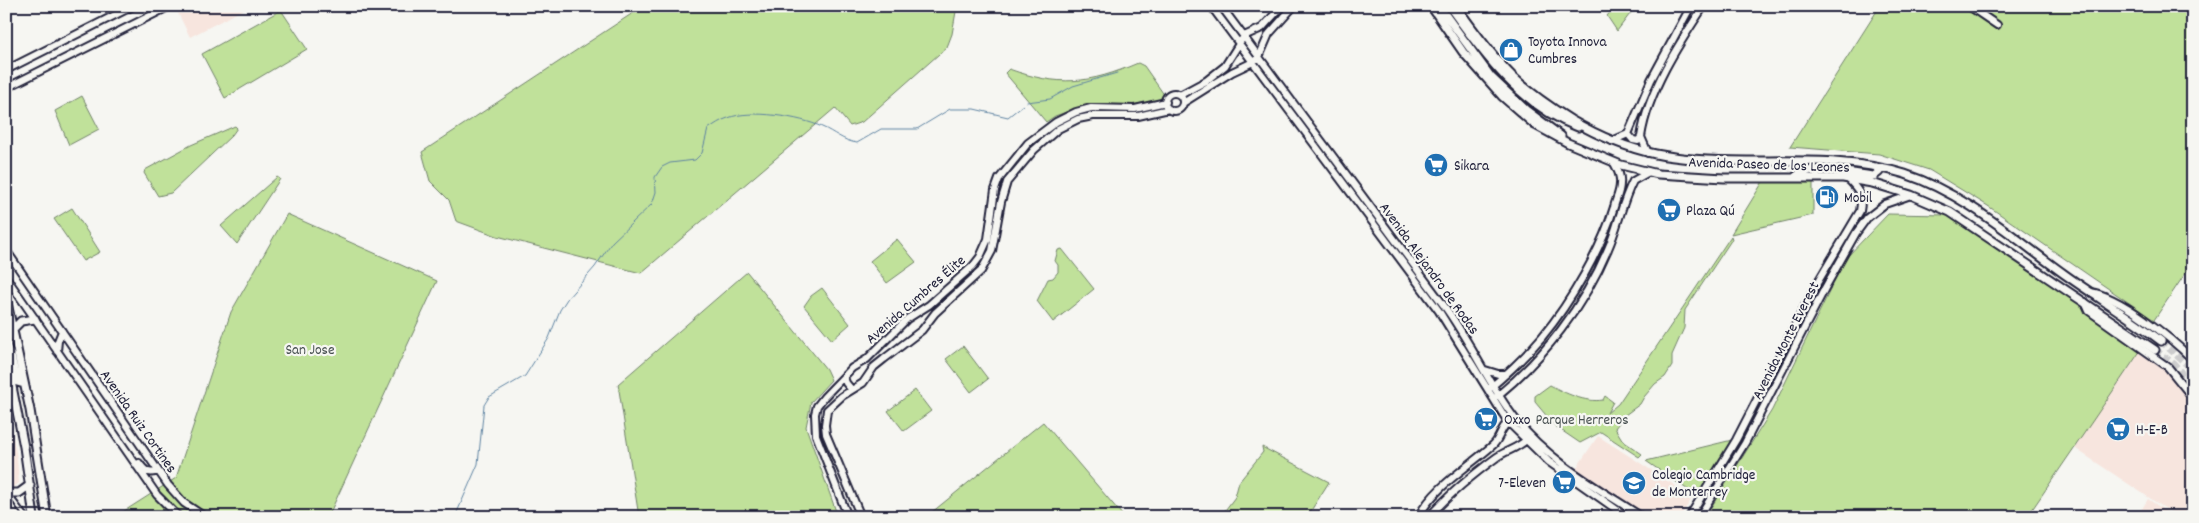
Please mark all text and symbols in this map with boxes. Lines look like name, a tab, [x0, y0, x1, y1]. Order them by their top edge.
place label: Toyota Innova Cumbres	[1528, 32, 1608, 71]
shop icon: Toyota Innova Cumbres	[1498, 37, 1524, 63]
supermarket icon: Sikara	[1423, 152, 1449, 178]
street label: Avenida Paseo de los Leones	[1688, 152, 1850, 180]
place label: Sikara	[1454, 156, 1490, 178]
fuel station icon: Mobil	[1814, 184, 1840, 210]
place label: Mobil	[1844, 188, 1873, 210]
supermarket icon: Plaza Qú	[1656, 197, 1682, 223]
street label: Avenida Alejandro de Rodas	[1373, 199, 1484, 340]
place label: Plaza Qú	[1686, 201, 1735, 223]
street label: Avenida Cumbres Élite	[862, 251, 971, 350]
street label: Avenida Monte Everest	[1747, 278, 1826, 404]
park label: San Jose	[285, 340, 335, 362]
street label: Avenida Ruiz Cortines	[93, 366, 181, 478]
supermarket icon: Oxxo	[1473, 406, 1499, 432]
place label: Oxxo	[1504, 410, 1531, 432]
park label: Parque Herreros	[1535, 410, 1629, 432]
supermarket icon: H-E-B	[2105, 416, 2131, 442]
place label: H-E-B	[2136, 420, 2168, 442]
place label: Colegio Cambridge de Monterrey	[1652, 465, 1756, 504]
supermarket icon: 7-Eleven	[1551, 469, 1577, 495]
school or university icon: Colegio Cambridge de Monterrey	[1621, 470, 1647, 496]
place label: 7-Eleven	[1498, 473, 1546, 495]

